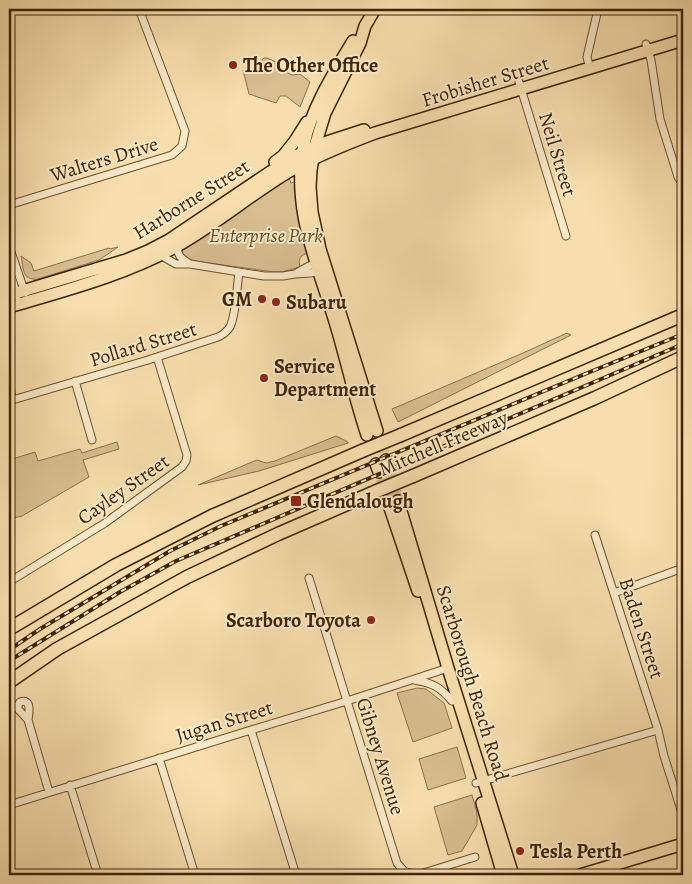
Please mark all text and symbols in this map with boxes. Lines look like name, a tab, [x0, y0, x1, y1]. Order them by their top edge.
street label: Frobisher Street	[418, 49, 552, 114]
place label: The Other Office	[243, 52, 378, 79]
marker: The Other Office	[227, 59, 239, 71]
street label: Neil Street	[532, 109, 583, 200]
street label: Walters Drive	[46, 130, 161, 189]
street label: Harborne Street	[128, 153, 255, 246]
park label: Enterprise Park	[209, 222, 323, 249]
place label: GM	[222, 286, 252, 313]
place label: Subaru	[286, 289, 347, 316]
marker: GM	[256, 293, 268, 305]
marker: Subaru	[270, 296, 282, 308]
street label: Pollard Street	[86, 315, 200, 374]
place label: Service Department	[274, 353, 377, 403]
marker: Service Department	[258, 372, 270, 384]
street label: Mitchell Freeway	[375, 404, 513, 483]
street label: Cayley Street	[72, 448, 175, 531]
place label: Glendalough	[307, 488, 414, 515]
marker: Glendalough	[289, 494, 303, 508]
street label: Baden Street	[612, 574, 671, 683]
street label: Scarborough Beach Road	[430, 582, 515, 785]
place label: Scarboro Toyota	[226, 607, 361, 634]
marker: Scarboro Toyota	[365, 614, 377, 626]
street label: Jugan Street	[172, 694, 276, 749]
street label: Gibney Avenue	[350, 694, 411, 818]
place label: Tesla Perth	[530, 838, 622, 865]
marker: Tesla Perth	[514, 845, 526, 857]

